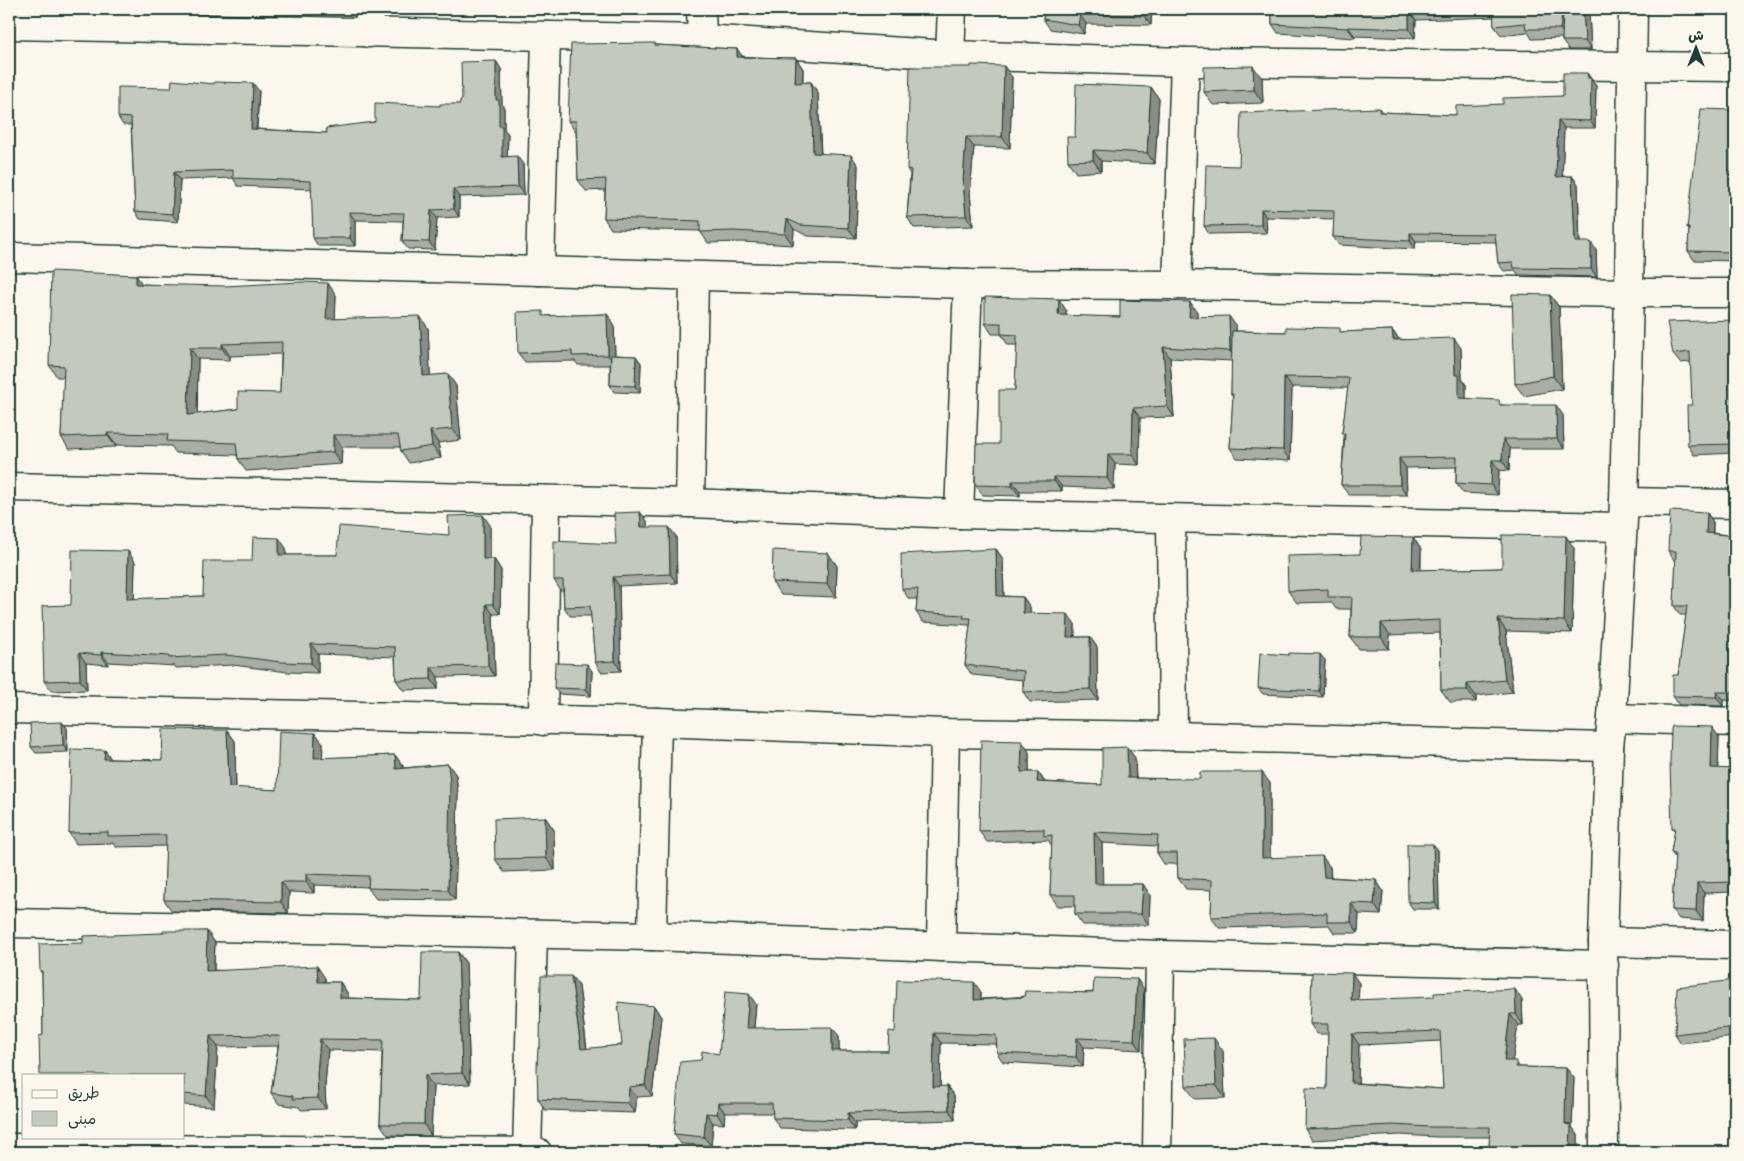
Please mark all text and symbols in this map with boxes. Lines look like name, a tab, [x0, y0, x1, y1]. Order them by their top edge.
north arrow	[1672, 22, 1722, 72]
text: ش	[1688, 27, 1704, 44]
legend	[22, 1074, 185, 1138]
text: طريق	[68, 1084, 100, 1103]
text: مبنى	[68, 1110, 96, 1129]

